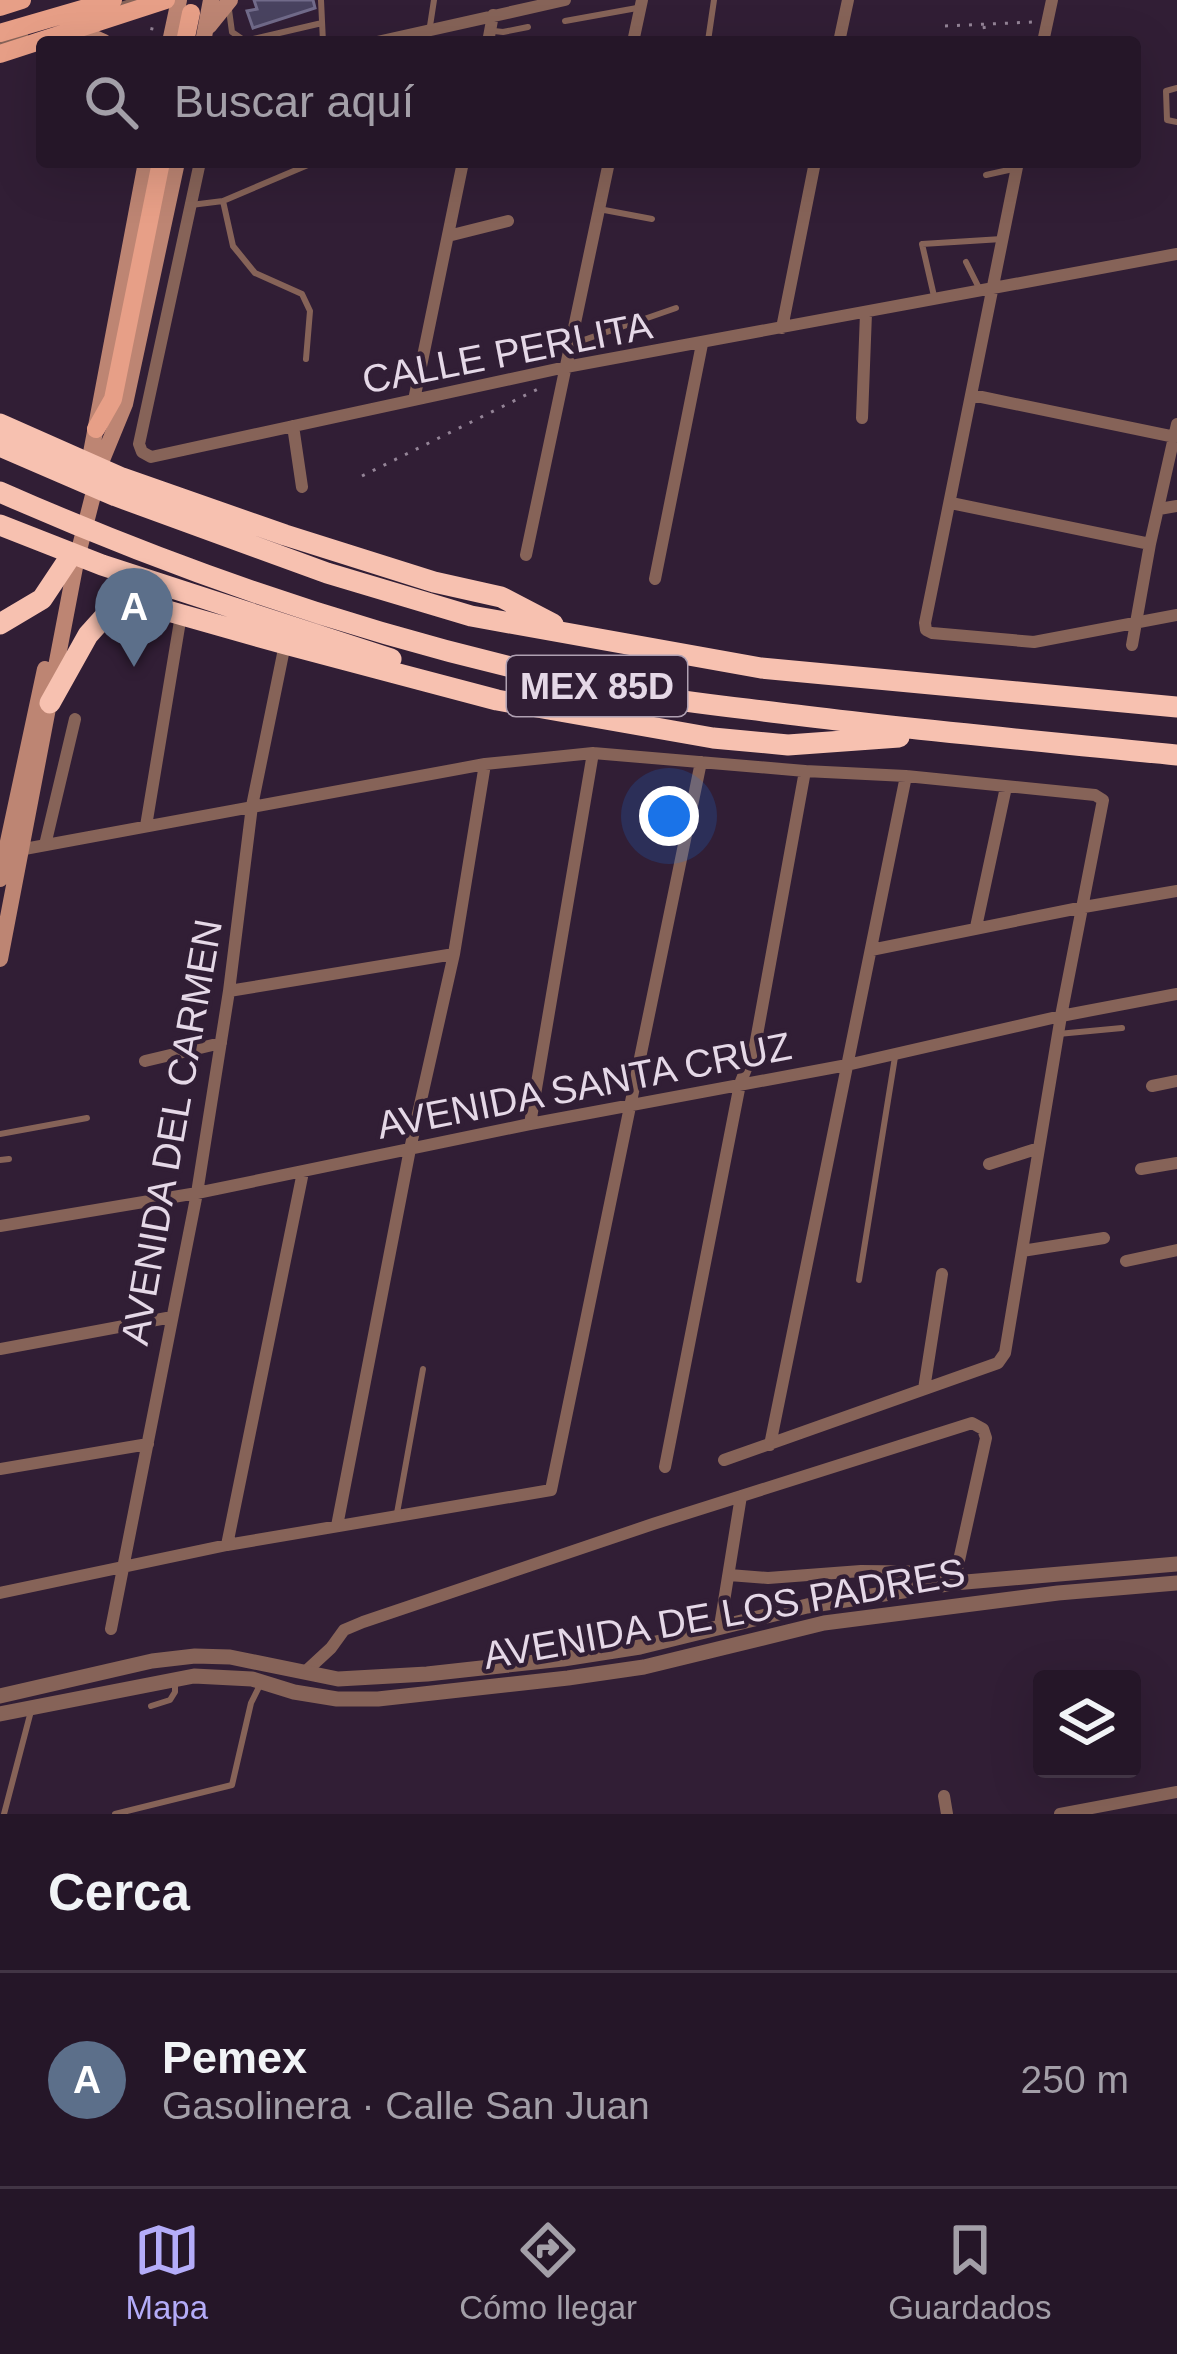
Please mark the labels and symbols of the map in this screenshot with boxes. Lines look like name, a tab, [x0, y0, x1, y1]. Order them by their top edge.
street label: CALLE PERLITA	[359, 303, 656, 402]
pin: A	[95, 568, 173, 667]
road number: MEX 85D	[507, 656, 687, 716]
your location	[639, 786, 699, 846]
street label: AVENIDA DEL CARMEN	[113, 916, 230, 1348]
street label: AVENIDA SANTA CRUZ	[373, 1024, 795, 1147]
street label: AVENIDA DE LOS PADRES	[480, 1550, 968, 1677]

